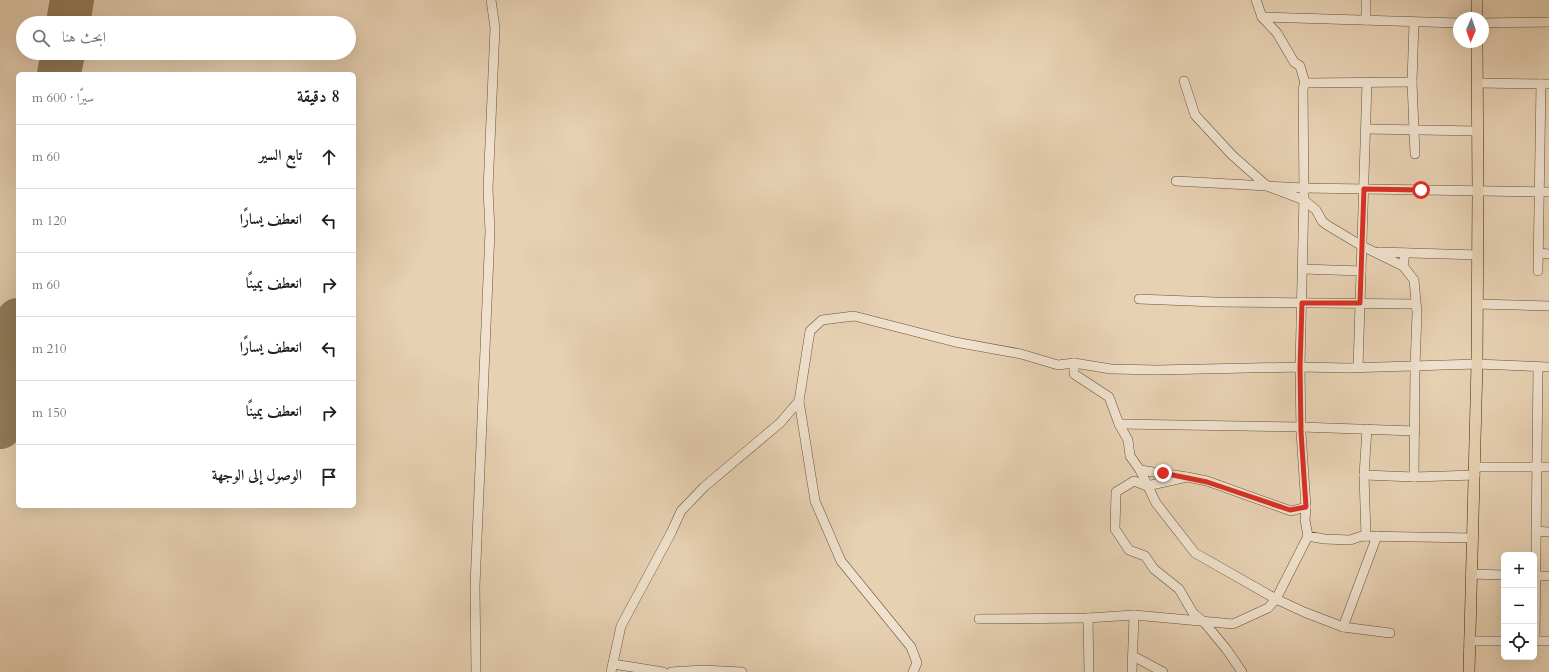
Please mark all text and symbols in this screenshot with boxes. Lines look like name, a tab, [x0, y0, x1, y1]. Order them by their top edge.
north arrow	[1453, 12, 1489, 48]
search box	[16, 16, 356, 60]
icon: search	[30, 27, 52, 49]
text: ابحث هنا	[62, 27, 106, 47]
text: 8 دقيقة	[297, 85, 340, 108]
text: سيرًا · 600 m	[32, 89, 94, 107]
text: تابع السير	[259, 145, 302, 165]
icon: ahead	[318, 146, 340, 168]
text: 60 m	[32, 148, 60, 166]
route start	[1412, 181, 1430, 199]
text: انعطف يسارًا	[240, 209, 302, 229]
icon: left	[318, 210, 340, 232]
text: 120 m	[32, 212, 66, 230]
text: انعطف يمينًا	[246, 273, 302, 293]
icon: right	[318, 274, 340, 296]
text: 60 m	[32, 276, 60, 294]
text: انعطف يسارًا	[240, 337, 302, 357]
icon: left	[318, 338, 340, 360]
text: 210 m	[32, 340, 66, 358]
text: انعطف يمينًا	[246, 401, 302, 421]
icon: right	[318, 402, 340, 424]
text: 150 m	[32, 404, 66, 422]
route end	[1154, 464, 1172, 482]
text: الوصول إلى الوجهة	[212, 465, 302, 485]
icon: arrive	[318, 466, 340, 488]
map controls	[1501, 552, 1537, 660]
button: +	[1501, 552, 1537, 588]
button: −	[1501, 588, 1537, 624]
button: locate	[1501, 624, 1537, 660]

